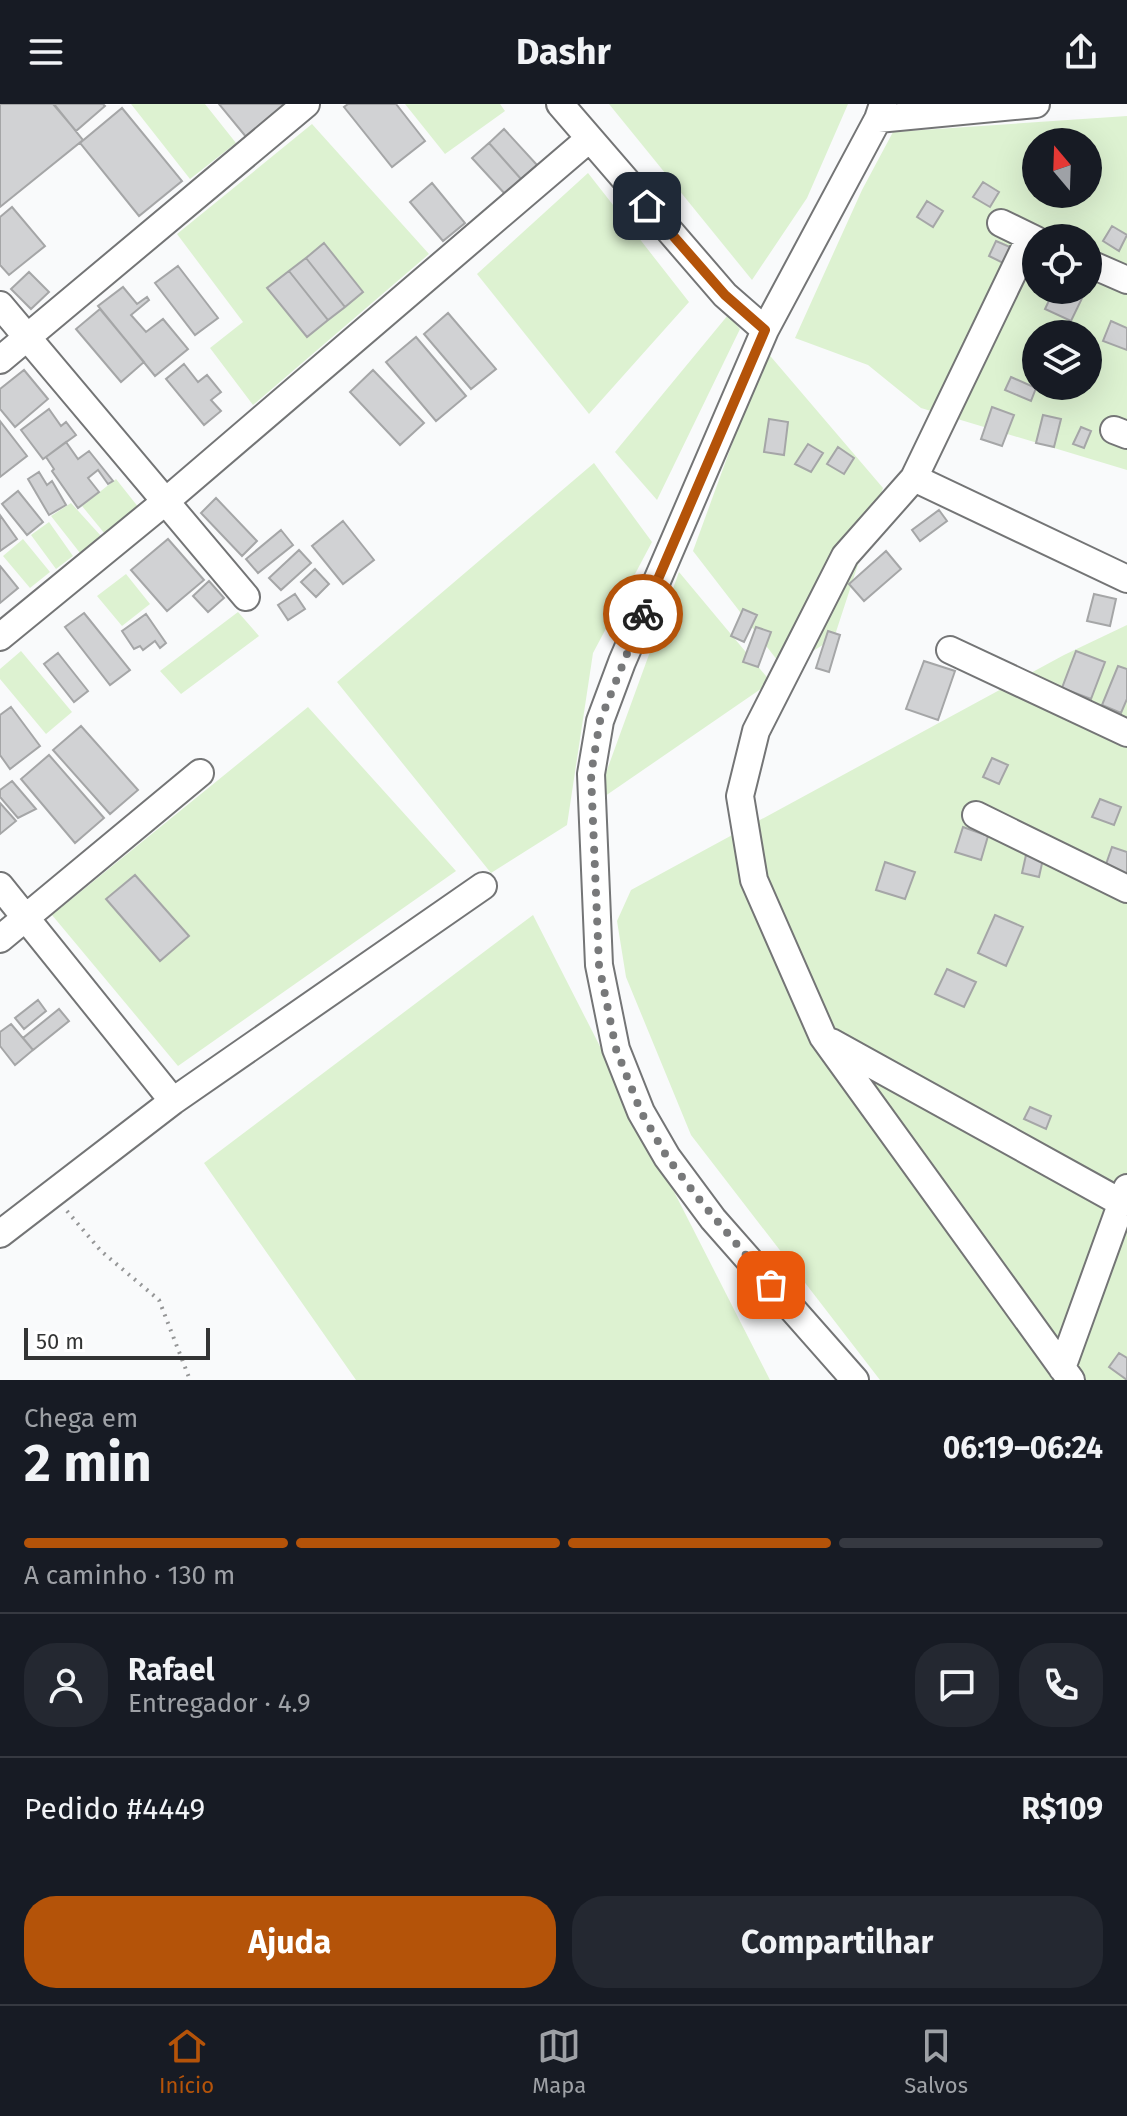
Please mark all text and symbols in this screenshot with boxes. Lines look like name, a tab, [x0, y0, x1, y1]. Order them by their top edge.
icon: menu	[24, 30, 68, 74]
text: Dashr	[516, 30, 611, 74]
icon: share	[1059, 30, 1103, 74]
north arrow	[1022, 128, 1102, 208]
map controls	[1022, 128, 1102, 400]
pin	[613, 172, 681, 240]
icon: home	[625, 184, 669, 228]
button: locate	[1022, 224, 1102, 304]
button: layers	[1022, 320, 1102, 400]
courier	[603, 574, 683, 654]
icon: bike	[621, 592, 665, 636]
pin	[737, 1251, 805, 1319]
icon: bag	[749, 1263, 793, 1307]
scale bar	[24, 1324, 210, 1360]
text: 50 m	[36, 1328, 84, 1355]
text: Chega em	[24, 1403, 138, 1434]
text: 06:19–06:24	[943, 1430, 1103, 1466]
text: 2 min	[24, 1432, 152, 1495]
text: A caminho · 130 m	[24, 1560, 235, 1591]
button: person	[24, 1643, 108, 1727]
button: chat	[915, 1643, 999, 1727]
button: phone	[1019, 1643, 1103, 1727]
text: Rafael	[128, 1652, 215, 1688]
text: Entregador · 4.9	[128, 1688, 311, 1719]
text: Pedido #4449	[24, 1791, 205, 1827]
text: R$109	[1021, 1791, 1103, 1827]
button: Ajuda	[24, 1896, 556, 1988]
button: Compartilhar	[572, 1896, 1103, 1988]
tab: Início	[159, 2024, 214, 2099]
tab: Mapa	[532, 2024, 586, 2099]
tab: Salvos	[904, 2024, 968, 2099]

